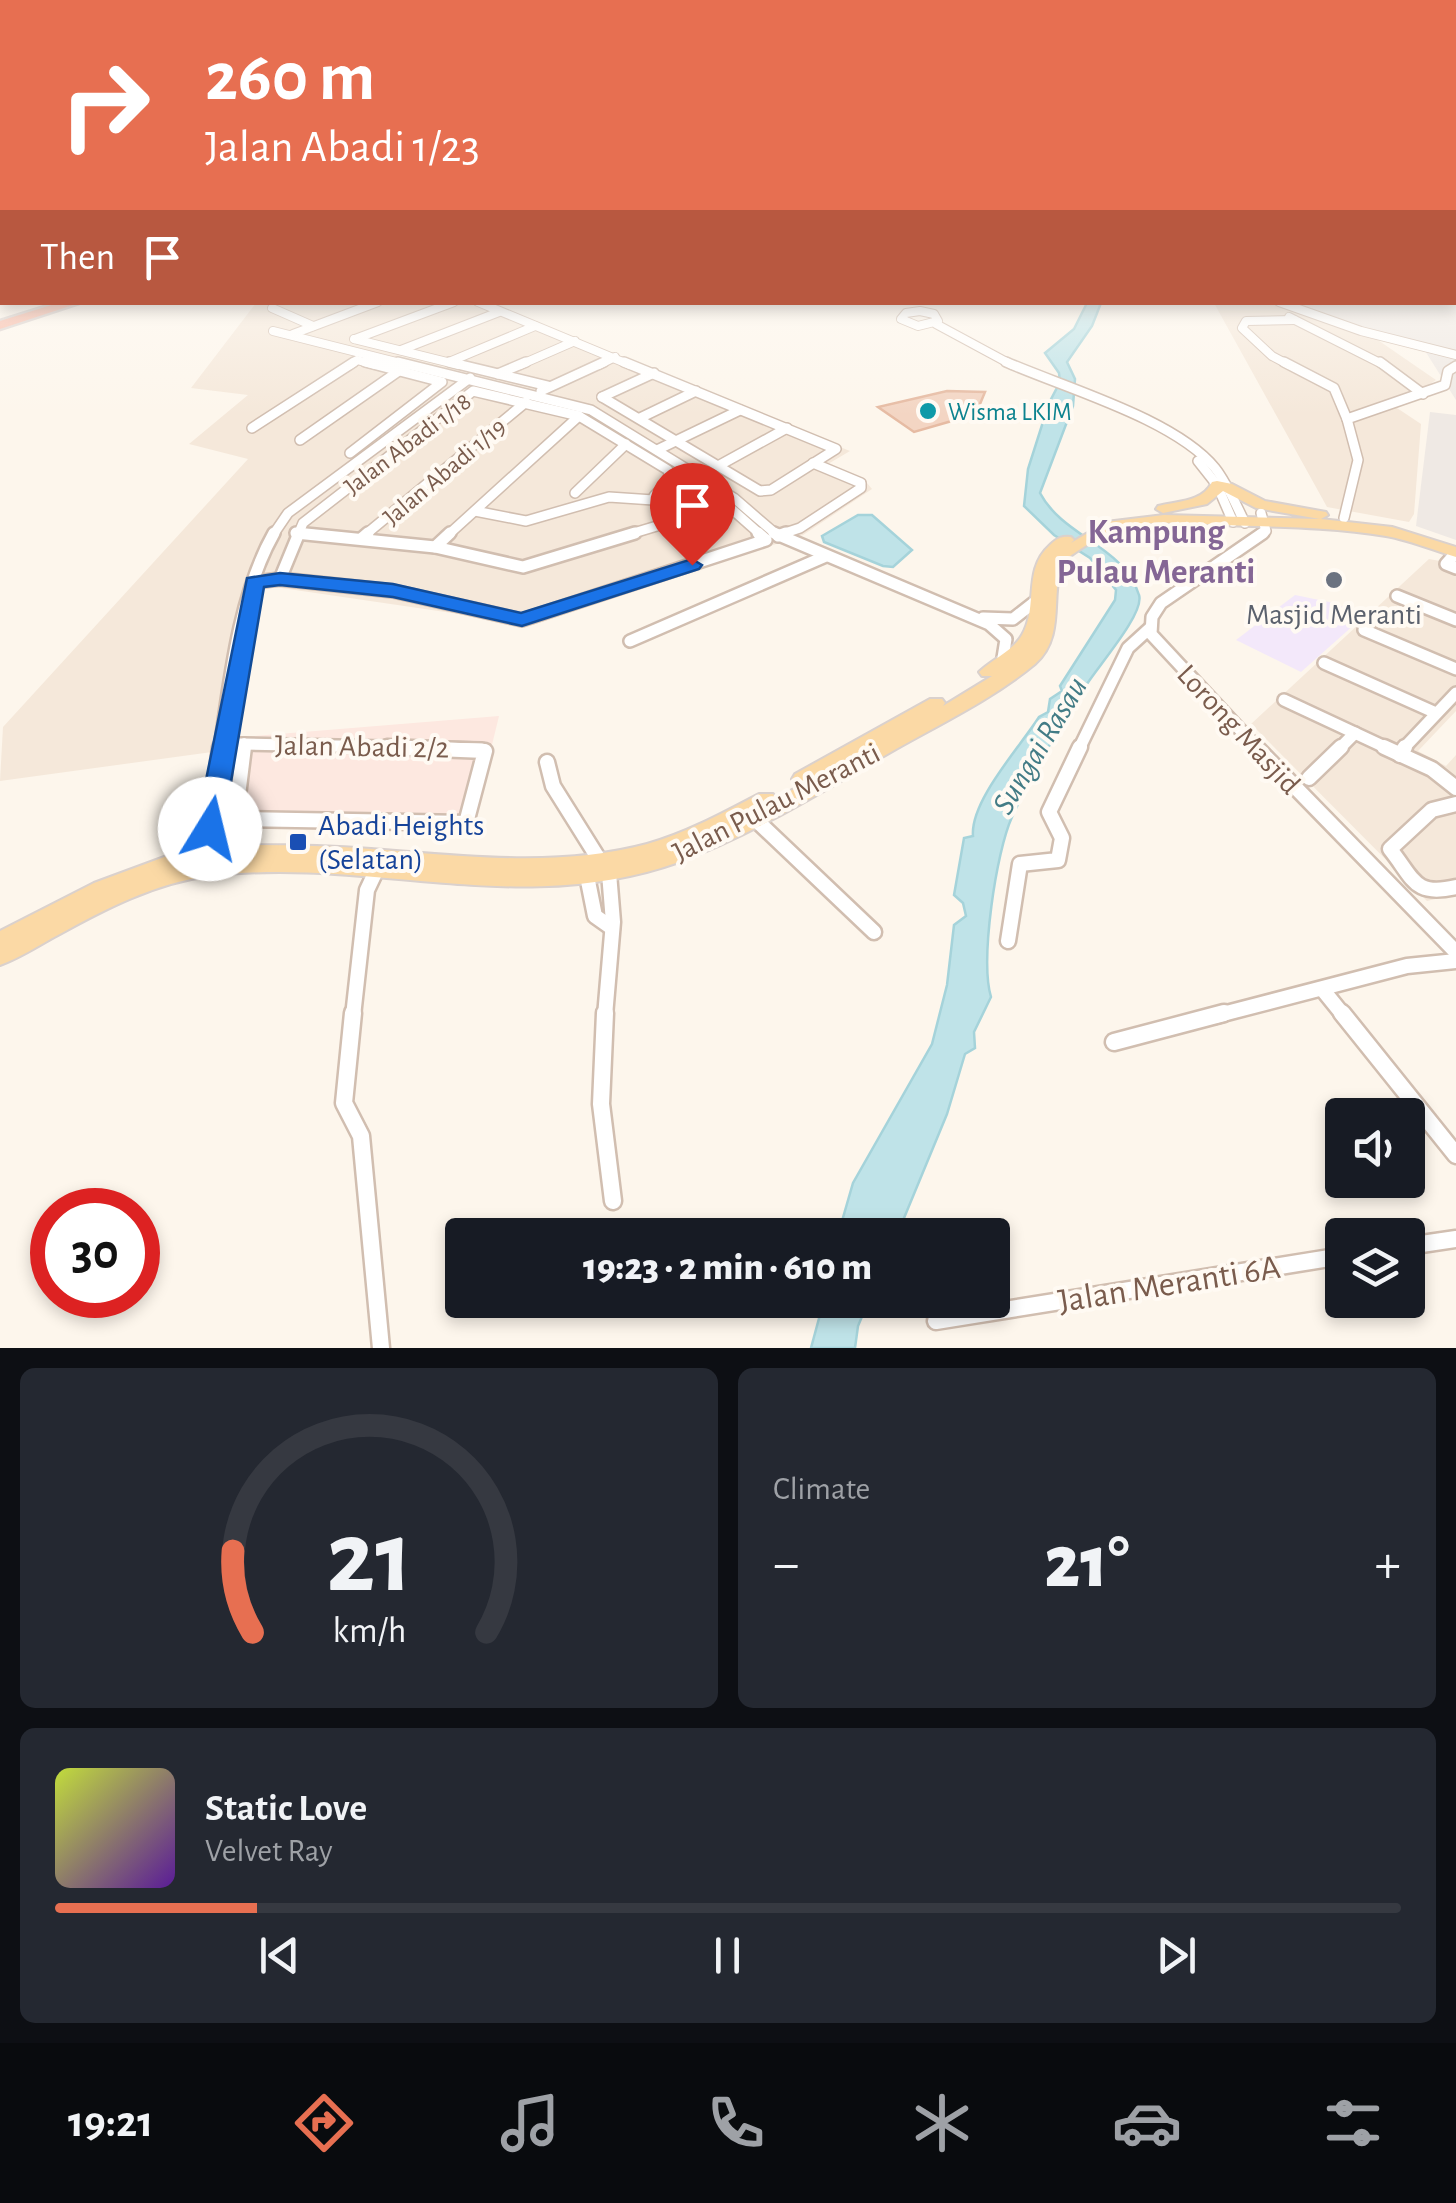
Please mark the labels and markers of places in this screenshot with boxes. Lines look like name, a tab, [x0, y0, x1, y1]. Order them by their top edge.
marker: Wisma LKIM	[917, 400, 939, 422]
place label: Wisma LKIM	[948, 400, 1072, 425]
pin	[650, 463, 735, 566]
marker: Masjid Meranti	[1323, 569, 1345, 591]
place label: Masjid Meranti	[1246, 600, 1422, 630]
place label: Abadi Heights (Selatan)	[318, 811, 484, 875]
marker: Abadi Heights (Selatan)	[287, 831, 309, 853]

